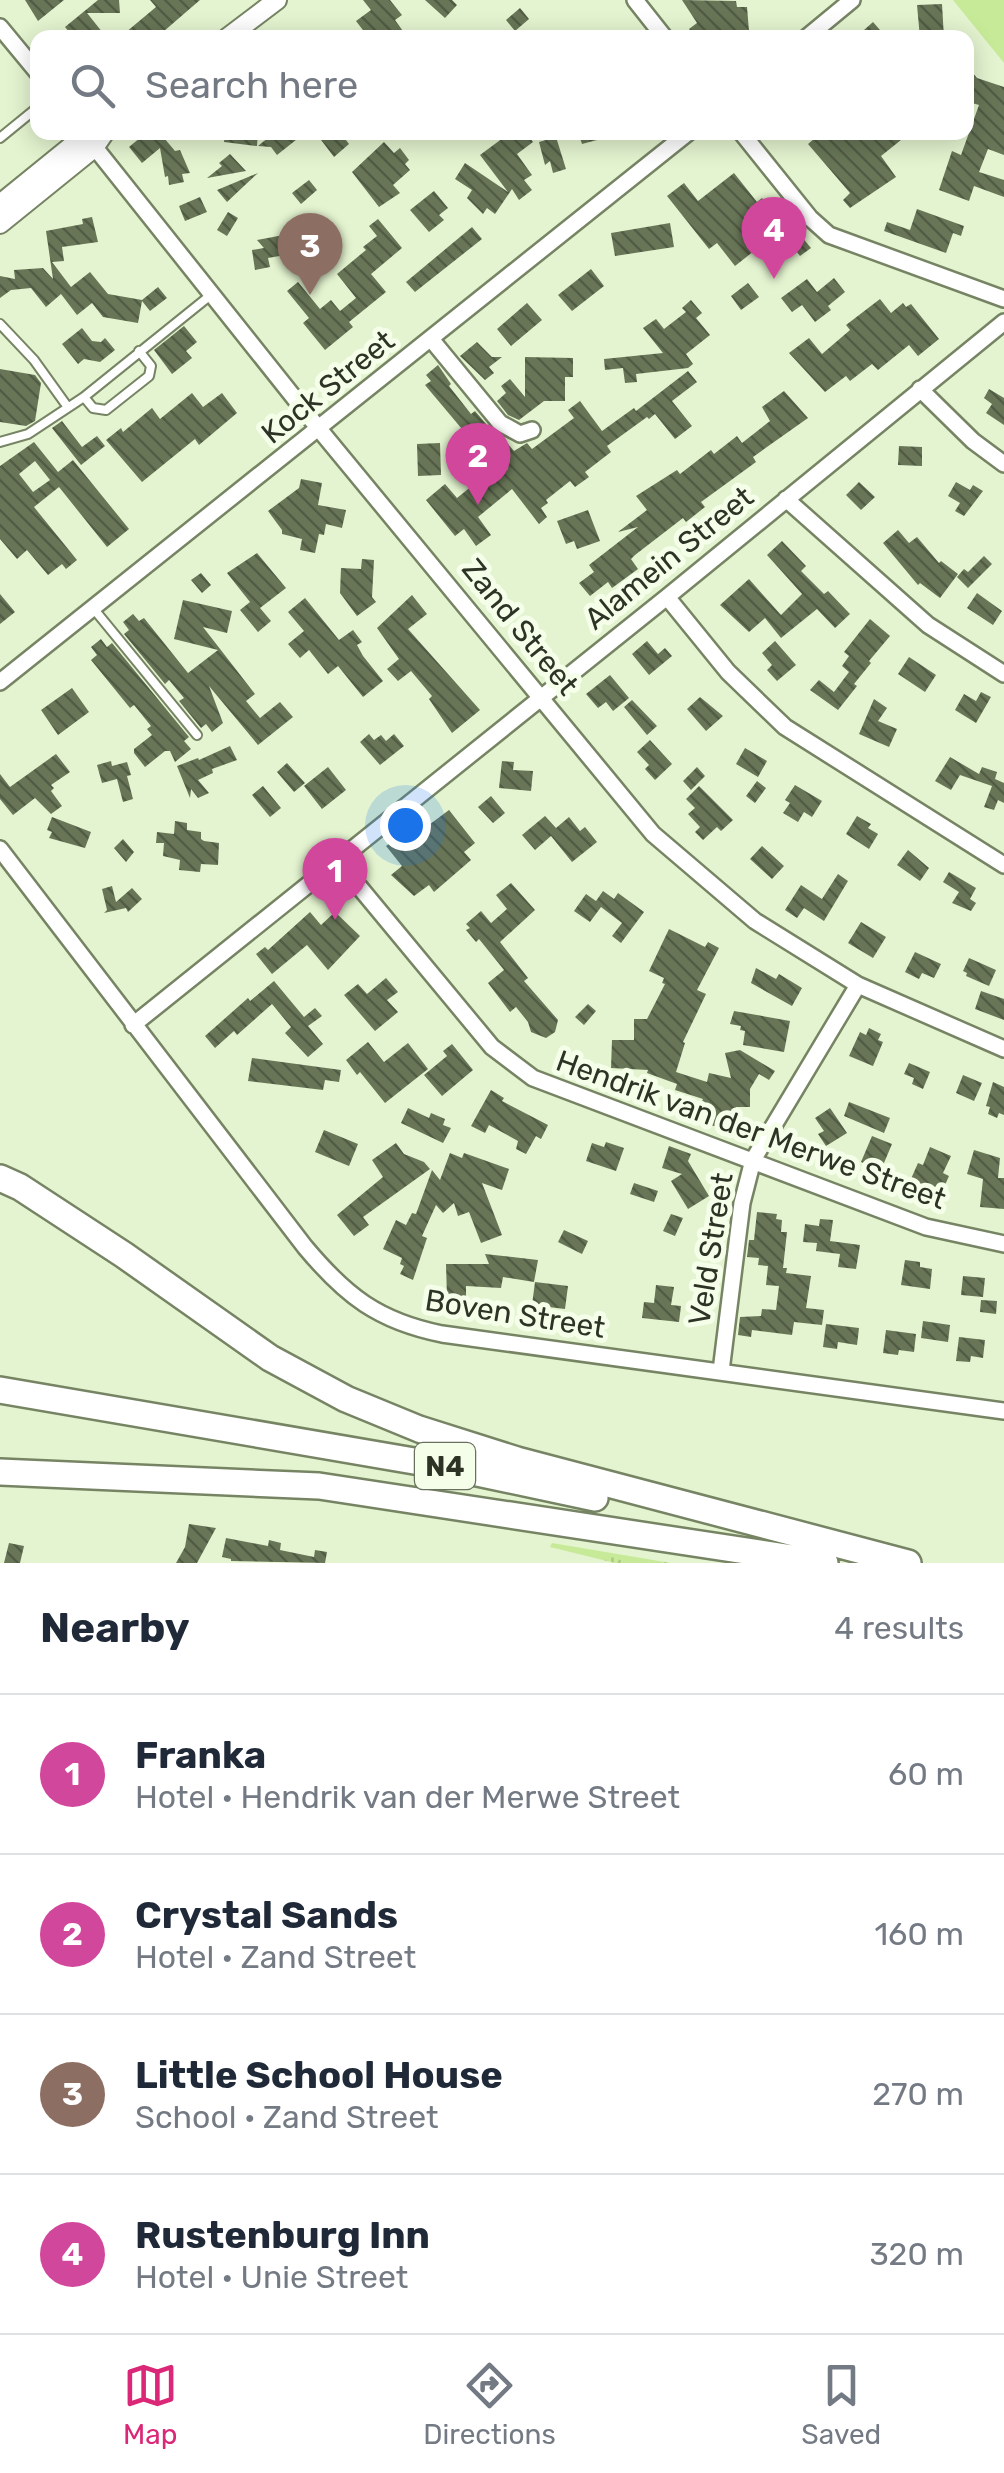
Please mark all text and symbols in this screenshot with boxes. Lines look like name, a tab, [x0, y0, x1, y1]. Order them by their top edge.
search box	[30, 30, 974, 140]
icon: search	[65, 58, 120, 113]
text: Search here	[145, 62, 358, 108]
pin: 4	[742, 196, 806, 279]
pin: 3	[278, 212, 342, 295]
street label: Kock Street	[254, 322, 402, 451]
pin: 2	[446, 422, 510, 505]
street label: Alamein Street	[577, 479, 761, 637]
street label: Zand Street	[454, 552, 586, 703]
your location	[380, 800, 431, 851]
pin: 1	[302, 838, 368, 920]
street label: Hendrik van der Merwe Street	[551, 1043, 951, 1217]
street label: Veld Street	[681, 1170, 741, 1328]
street label: Boven Street	[422, 1282, 608, 1346]
road number: N4	[415, 1443, 475, 1489]
text: Nearby	[40, 1603, 190, 1653]
text: 4 results	[834, 1609, 964, 1647]
text: Franka	[135, 1732, 266, 1778]
text: 1	[65, 1755, 80, 1793]
text: 60 m	[888, 1755, 964, 1793]
text: Hotel · Hendrik van der Merwe Street	[135, 1778, 680, 1816]
text: Crystal Sands	[135, 1892, 398, 1938]
text: 2	[62, 1915, 83, 1953]
text: 160 m	[874, 1915, 964, 1953]
text: Hotel · Zand Street	[135, 1938, 416, 1976]
text: Little School House	[135, 2052, 503, 2098]
text: 3	[62, 2075, 83, 2113]
text: 270 m	[872, 2075, 964, 2113]
text: School · Zand Street	[135, 2098, 438, 2136]
text: Rustenburg Inn	[135, 2212, 430, 2258]
text: 4	[62, 2235, 83, 2273]
text: 320 m	[869, 2235, 964, 2273]
text: Hotel · Unie Street	[135, 2258, 408, 2296]
tab: Map	[123, 2358, 178, 2451]
tab: Directions	[423, 2358, 556, 2451]
tab: Saved	[801, 2358, 881, 2451]

